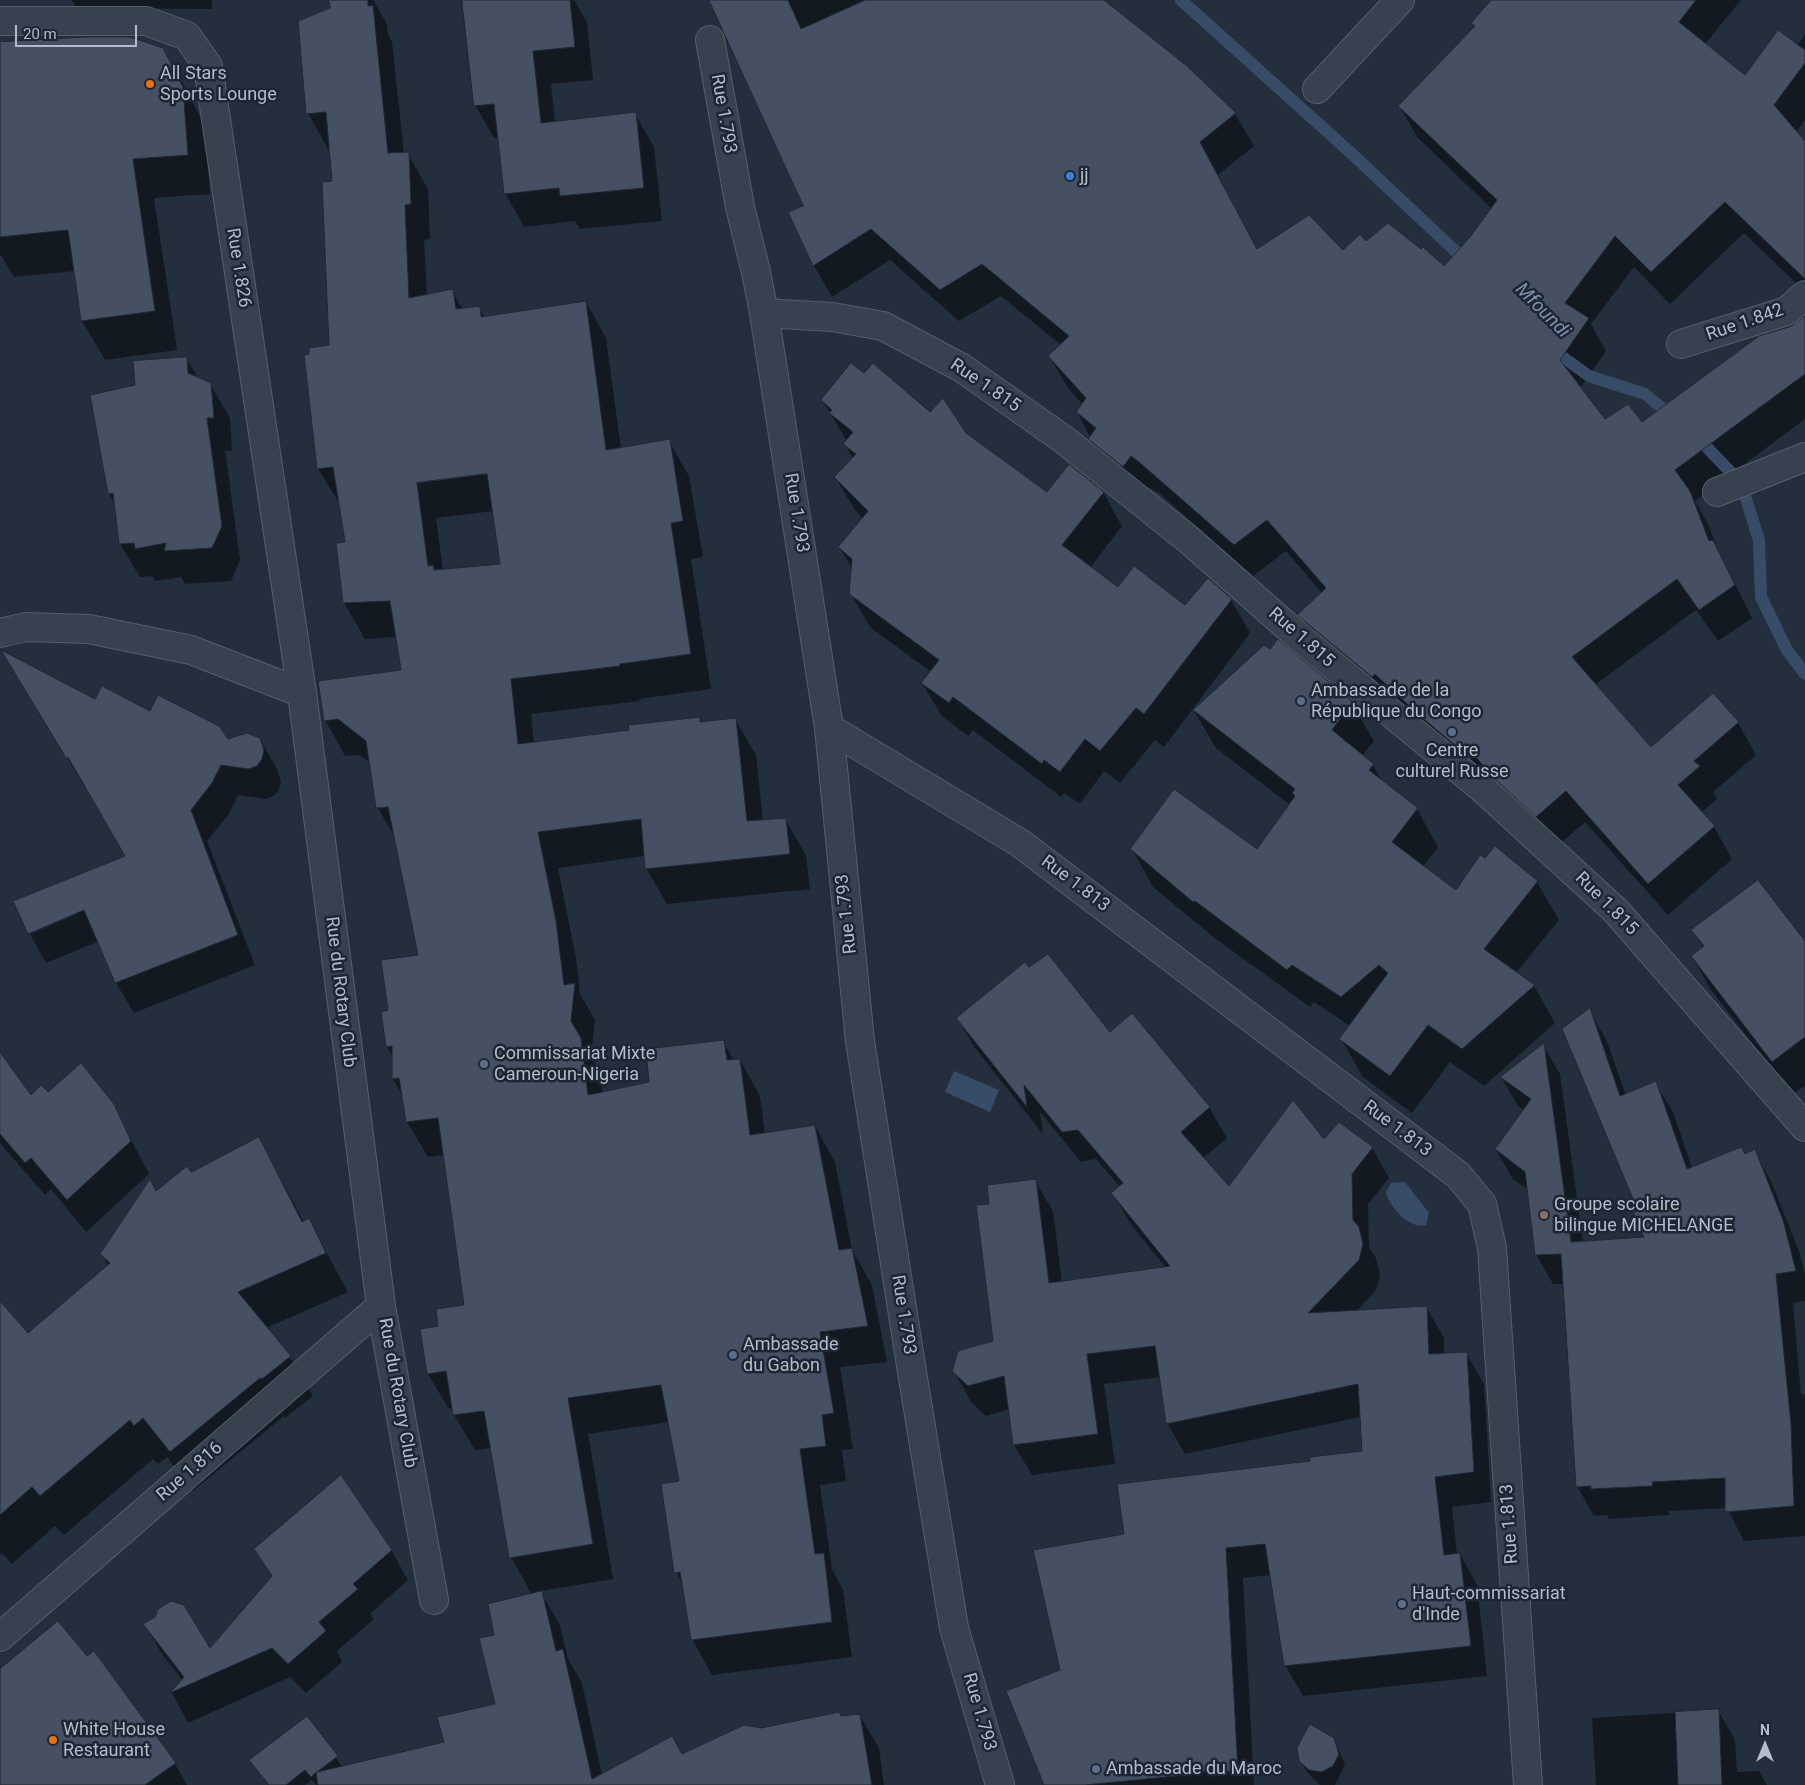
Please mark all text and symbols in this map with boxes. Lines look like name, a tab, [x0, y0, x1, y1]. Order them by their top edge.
scale bar	[18, 15, 140, 47]
text: 20 m	[23, 25, 57, 43]
place label: All Stars Sports Lounge	[160, 63, 277, 106]
street label: Rue 1.793	[705, 73, 741, 155]
marker: All Stars Sports Lounge	[144, 78, 156, 90]
place label: jj	[1080, 165, 1089, 187]
marker: jj	[1064, 170, 1076, 182]
street label: Rue 1.826	[221, 227, 255, 309]
water label: Mfoundi	[1510, 279, 1574, 343]
street label: Rue 1.842	[1704, 300, 1786, 346]
street label: Rue 1.815	[946, 355, 1024, 417]
street label: Rue 1.793	[779, 472, 813, 554]
street label: Rue 1.815	[1264, 604, 1338, 672]
place label: Ambassade de la République du Congo	[1311, 680, 1482, 722]
marker: Ambassade de la République du Congo	[1295, 695, 1307, 707]
marker: Centre culturel Russe	[1446, 726, 1458, 738]
place label: Centre culturel Russe	[1396, 740, 1508, 782]
street label: Rue 1.813	[1036, 851, 1114, 917]
street label: Rue 1.815	[1570, 868, 1642, 940]
street label: Rue 1.793	[832, 873, 862, 955]
street label: Rue du Rotary Club	[320, 915, 360, 1069]
place label: Commissariat Mixte Cameroun-Nigeria	[494, 1043, 655, 1086]
marker: Commissariat Mixte Cameroun-Nigeria	[478, 1058, 490, 1070]
street label: Rue 1.813	[1358, 1096, 1436, 1162]
place label: Groupe scolaire bilingue MICHELANGE	[1554, 1194, 1734, 1236]
marker: Groupe scolaire bilingue MICHELANGE	[1538, 1209, 1550, 1221]
street label: Rue 1.793	[886, 1274, 920, 1356]
street label: Rue du Rotary Club	[373, 1316, 421, 1470]
place label: Ambassade du Gabon	[743, 1334, 838, 1376]
marker: Ambassade du Gabon	[727, 1349, 739, 1361]
street label: Rue 1.816	[153, 1438, 227, 1506]
street label: Rue 1.813	[1496, 1483, 1524, 1565]
place label: Haut-commissariat d'Inde	[1412, 1583, 1566, 1626]
marker: Haut-commissariat d'Inde	[1396, 1598, 1408, 1610]
street label: Rue 1.793	[958, 1670, 1000, 1754]
place label: White House Restaurant	[63, 1719, 165, 1762]
north arrow	[1740, 1720, 1790, 1770]
text: N	[1760, 1722, 1770, 1738]
marker: White House Restaurant	[47, 1734, 59, 1746]
place label: Ambassade du Maroc	[1106, 1758, 1282, 1780]
marker: Ambassade du Maroc	[1090, 1763, 1102, 1775]

